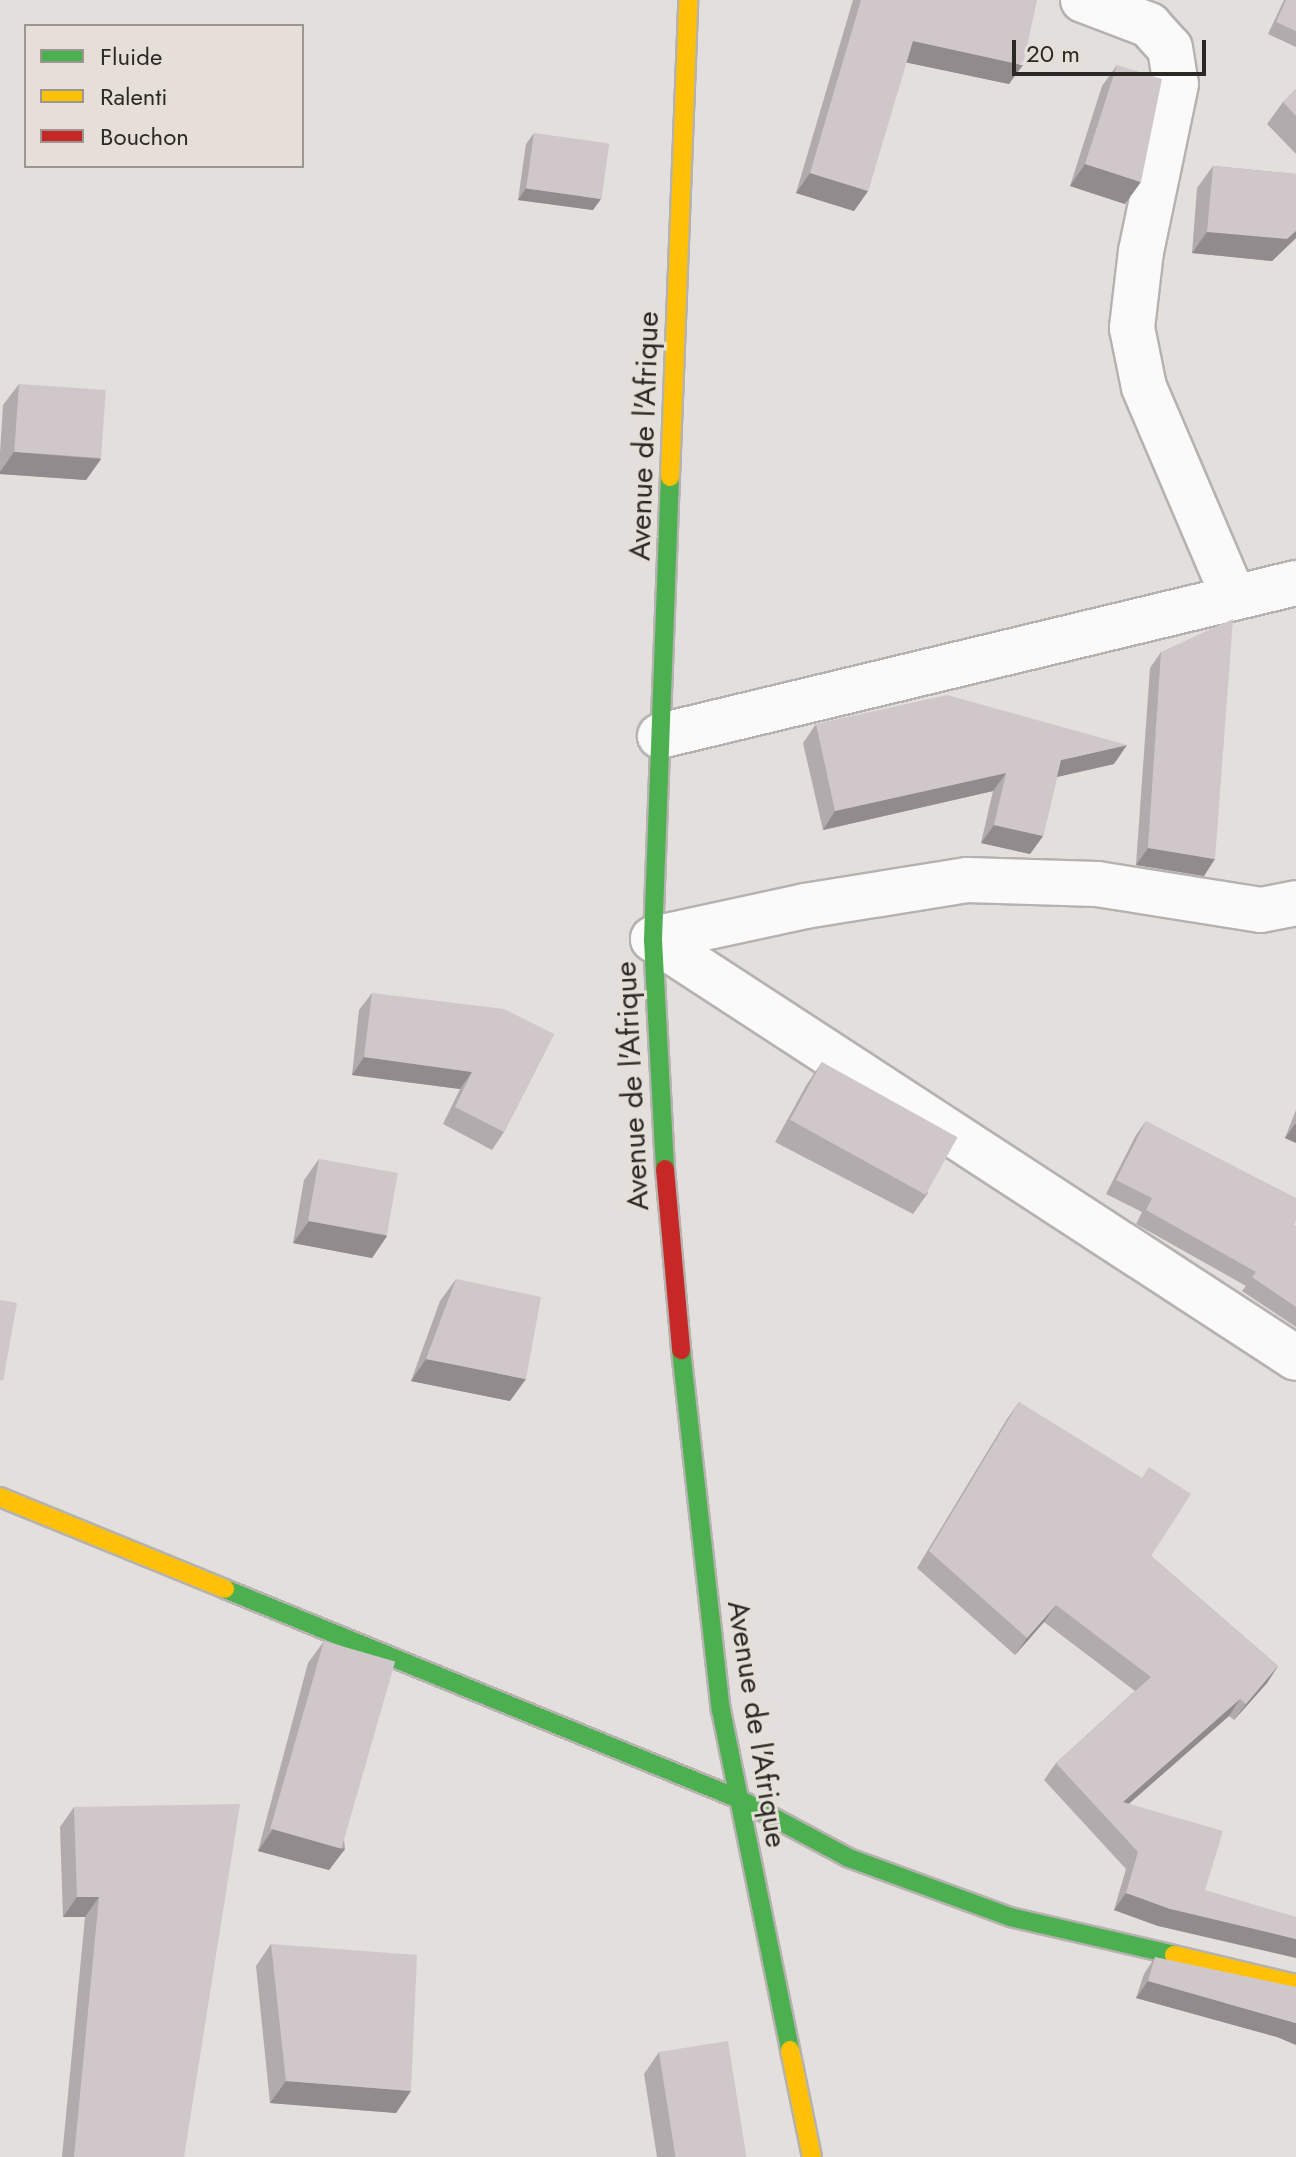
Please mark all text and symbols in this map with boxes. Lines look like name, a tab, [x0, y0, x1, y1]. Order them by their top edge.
legend	[24, 24, 304, 168]
scale bar	[1016, 24, 1210, 74]
text: 20 m	[1026, 36, 1080, 71]
text: Fluide	[100, 39, 162, 74]
text: Ralenti	[100, 79, 167, 114]
text: Bouchon	[100, 119, 189, 154]
street label: Avenue de l'Afrique	[622, 311, 666, 561]
street label: Avenue de l'Afrique	[607, 960, 657, 1212]
street label: Avenue de l'Afrique	[720, 1598, 794, 1850]

